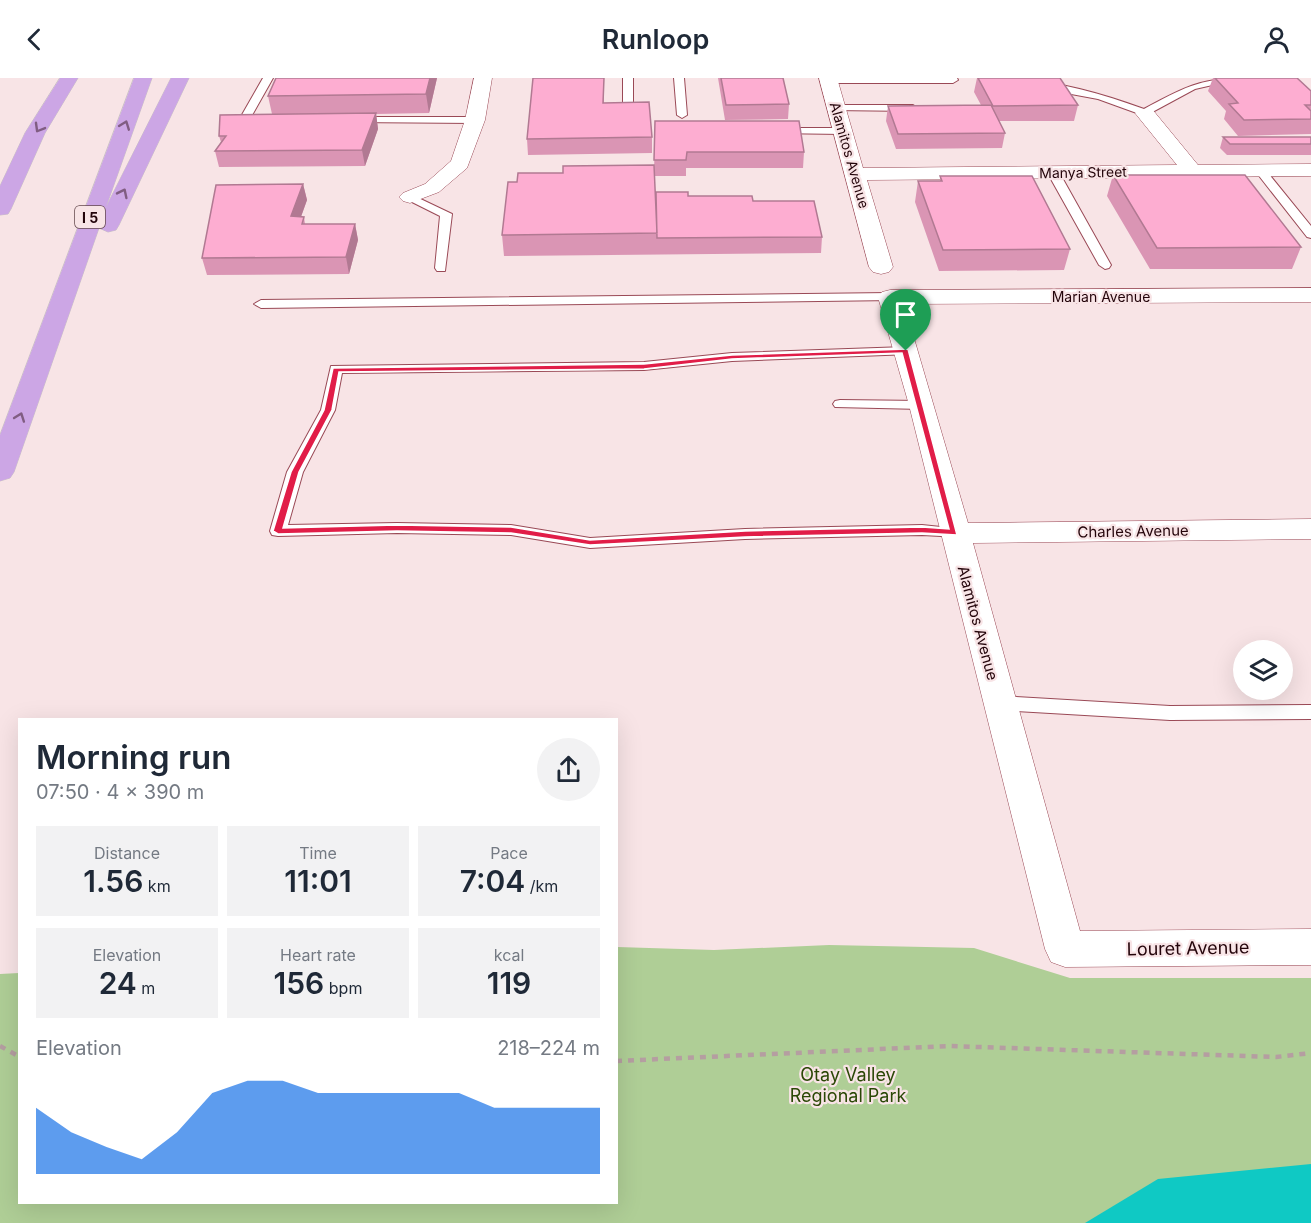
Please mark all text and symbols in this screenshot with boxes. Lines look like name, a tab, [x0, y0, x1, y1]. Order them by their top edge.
icon: back	[18, 23, 51, 56]
text: Runloop	[602, 23, 709, 56]
icon: person	[1260, 23, 1293, 56]
street label: Alamitos Avenue	[827, 100, 873, 210]
one-way arrow	[118, 121, 130, 132]
one-way arrow	[34, 122, 46, 132]
street label: Manya Street	[1039, 163, 1127, 181]
one-way arrow	[116, 188, 128, 199]
road number: I 5	[75, 206, 105, 228]
street label: Marian Avenue	[1052, 288, 1150, 305]
pin	[880, 289, 931, 351]
icon: arrive	[889, 298, 922, 331]
one-way arrow	[13, 412, 26, 423]
street label: Charles Avenue	[1077, 521, 1189, 541]
street label: Alamitos Avenue	[954, 564, 1002, 682]
map controls	[1233, 640, 1293, 700]
button: layers	[1233, 640, 1293, 700]
text: Morning run	[36, 737, 231, 777]
button: share	[537, 738, 600, 801]
text: 07:50 · 4 × 390 m	[36, 780, 204, 804]
text: Distance	[94, 843, 160, 863]
text: Time	[299, 843, 337, 863]
text: Pace	[490, 843, 528, 863]
text: 1.56	[83, 863, 143, 899]
text: 11:01	[284, 863, 352, 899]
text: 7:04	[460, 863, 525, 899]
text: km	[143, 876, 171, 896]
text: /km	[525, 876, 558, 896]
street label: Louret Avenue	[1126, 936, 1250, 960]
text: Elevation	[93, 945, 161, 965]
text: Heart rate	[280, 945, 356, 965]
text: kcal	[494, 945, 524, 965]
text: 24	[99, 965, 137, 1001]
text: 156	[274, 965, 324, 1001]
text: 119	[487, 965, 531, 1001]
text: m	[137, 978, 155, 998]
text: bpm	[324, 978, 362, 998]
text: Elevation	[36, 1036, 122, 1060]
text: 218–224 m	[497, 1036, 600, 1060]
park label: Otay Valley Regional Park	[790, 1064, 906, 1106]

